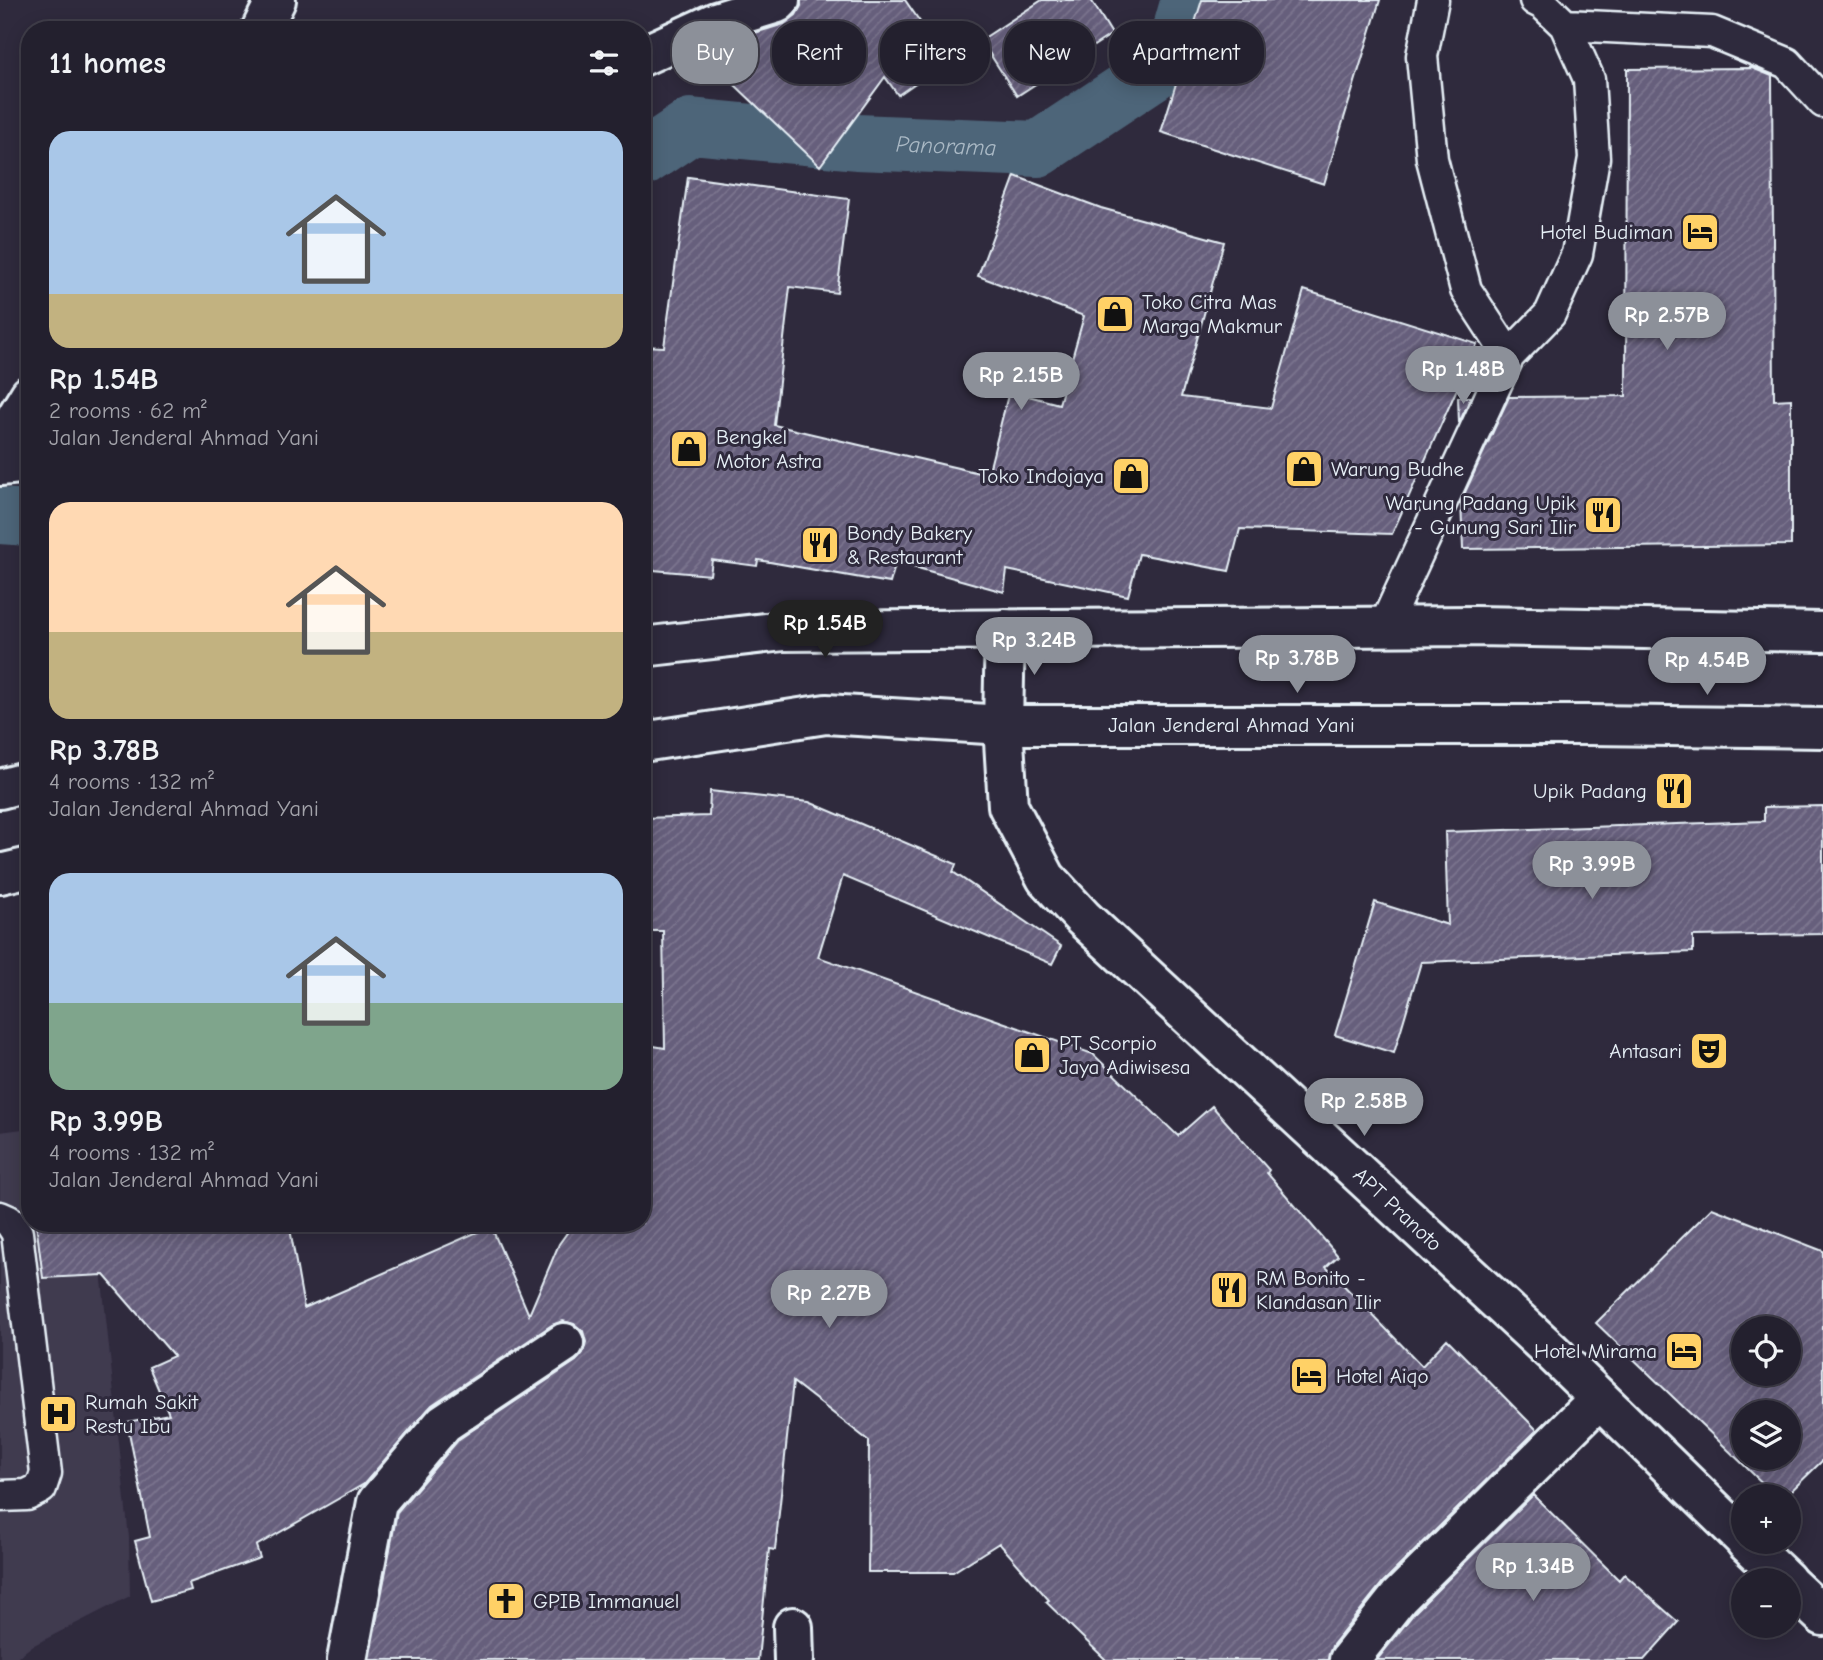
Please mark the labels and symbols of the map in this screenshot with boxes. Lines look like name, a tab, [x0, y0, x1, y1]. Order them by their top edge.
water label: Panorama	[895, 130, 997, 161]
hotel icon: Hotel Budiman	[1679, 211, 1721, 253]
place label: Hotel Budiman	[1540, 220, 1673, 244]
place label: Toko Citra Mas Marga Makmur	[1142, 290, 1283, 338]
pin: Rp 2.57B	[1595, 292, 1739, 352]
shop icon: Toko Citra Mas Marga Makmur	[1094, 293, 1136, 335]
pin: Rp 1.48B	[1391, 346, 1535, 406]
pin: Rp 2.15B	[949, 352, 1093, 412]
place label: Bengkel Motor Astra	[716, 425, 822, 473]
shop icon: Bengkel Motor Astra	[668, 428, 710, 470]
shop icon: Warung Budhe	[1283, 448, 1325, 490]
shop icon: Toko Indojaya	[1110, 455, 1152, 497]
place label: Warung Budhe	[1331, 457, 1464, 481]
place label: Toko Indojaya	[978, 464, 1104, 488]
place label: Warung Padang Upik - Gunung Sari Ilir	[1386, 491, 1577, 539]
restaurant icon: Warung Padang Upik - Gunung Sari Ilir	[1582, 494, 1624, 536]
place label: Bondy Bakery & Restaurant	[847, 521, 973, 569]
restaurant icon: Bondy Bakery & Restaurant	[799, 524, 841, 566]
pin: Rp 1.54B	[753, 600, 897, 660]
pin: Rp 3.24B	[962, 618, 1106, 677]
pin: Rp 3.78B	[1225, 636, 1369, 695]
pin: Rp 4.54B	[1635, 638, 1779, 697]
street label: Jalan Jenderal Ahmad Yani	[1108, 713, 1355, 737]
restaurant icon: Upik Padang	[1653, 770, 1695, 812]
place label: Upik Padang	[1533, 779, 1647, 803]
pin: Rp 3.99B	[1520, 842, 1664, 901]
theatre icon: Antasari	[1688, 1030, 1730, 1072]
place label: PT Scorpio Jaya Adiwisesa	[1059, 1031, 1190, 1079]
shop icon: PT Scorpio Jaya Adiwisesa	[1011, 1034, 1053, 1076]
place label: Antasari	[1609, 1039, 1682, 1063]
pin: Rp 2.58B	[1292, 1078, 1436, 1138]
street label: APT Pranoto	[1349, 1163, 1447, 1256]
place label: RM Bonito - Klandasan Ilir	[1256, 1266, 1382, 1314]
restaurant icon: RM Bonito - Klandasan Ilir	[1208, 1269, 1250, 1311]
pin: Rp 2.27B	[757, 1270, 901, 1330]
hotel icon: Hotel Mirama	[1663, 1330, 1705, 1372]
place label: Hotel Mirama	[1534, 1339, 1657, 1363]
hotel icon: Hotel Aiqo	[1288, 1355, 1330, 1397]
place label: Hotel Aiqo	[1336, 1364, 1429, 1388]
place label: Rumah Sakit Restu Ibu	[85, 1390, 199, 1438]
hospital icon: Rumah Sakit Restu Ibu	[37, 1393, 79, 1435]
pin: Rp 1.34B	[1461, 1544, 1605, 1603]
church icon: GPIB Immanuel	[485, 1580, 527, 1622]
place label: GPIB Immanuel	[533, 1589, 679, 1613]

